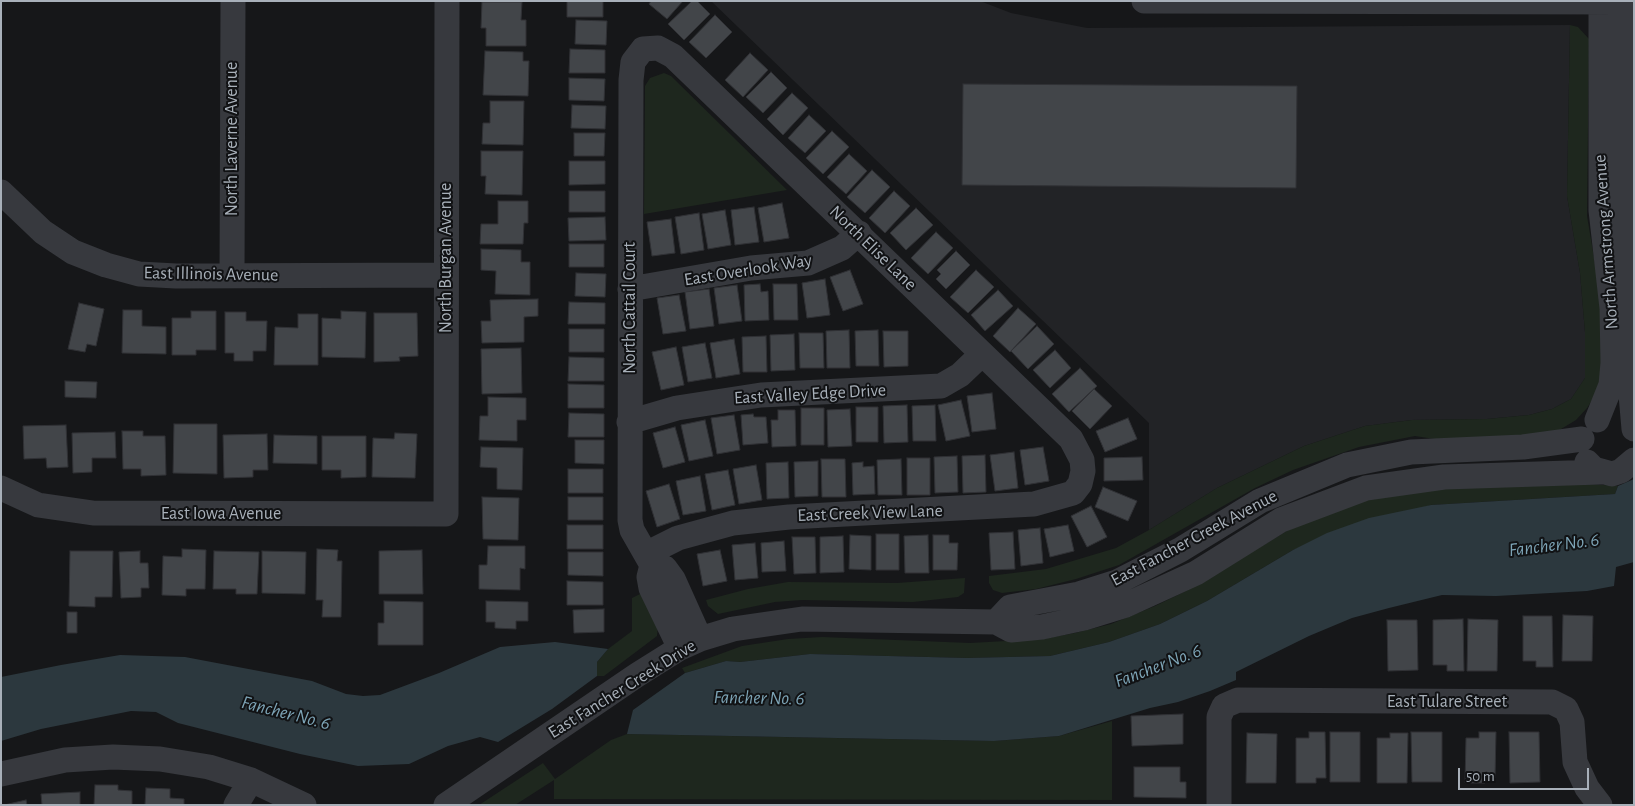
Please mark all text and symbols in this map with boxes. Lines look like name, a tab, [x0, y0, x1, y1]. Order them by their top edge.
street label: North Laverne Avenue	[221, 62, 243, 216]
street label: North Armstrong Avenue	[1589, 154, 1623, 330]
street label: North Burgan Avenue	[435, 183, 457, 333]
street label: North Elise Lane	[825, 201, 921, 295]
street label: North Cattail Court	[619, 242, 641, 374]
street label: East Overlook Way	[683, 249, 813, 291]
street label: East Illinois Avenue	[144, 262, 278, 286]
street label: East Valley Edge Drive	[733, 379, 887, 409]
street label: East Fancher Creek Avenue	[1107, 485, 1281, 591]
street label: East Creek View Lane	[797, 500, 943, 526]
street label: East Iowa Avenue	[161, 503, 281, 525]
water label: Fancher No. 6	[1507, 528, 1601, 562]
street label: East Fancher Creek Drive	[544, 635, 700, 743]
water label: Fancher No. 6	[1111, 639, 1205, 693]
water label: Fancher No. 6	[713, 686, 805, 710]
water label: Fancher No. 6	[239, 691, 333, 735]
street label: East Tulare Street	[1387, 691, 1507, 713]
scale bar	[1460, 758, 1591, 790]
text: 50 m	[1466, 769, 1495, 784]

